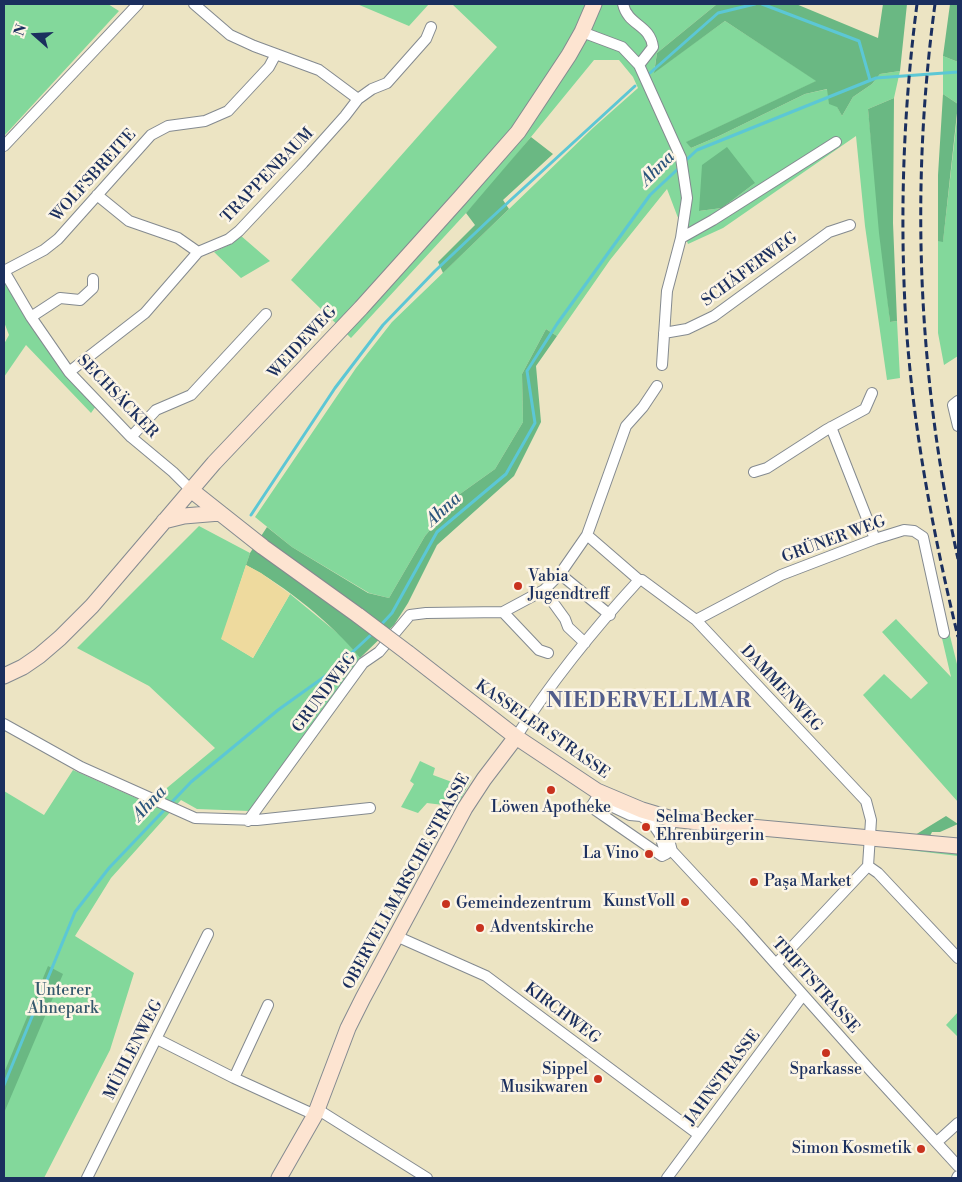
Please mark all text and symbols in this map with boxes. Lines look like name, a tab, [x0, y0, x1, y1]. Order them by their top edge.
north arrow	[10, 10, 60, 60]
text: N	[11, 22, 31, 38]
street label: TRAPPENBAUM	[218, 124, 318, 228]
street label: WOLFSBREITE	[47, 126, 141, 226]
water label: Ahna	[636, 147, 680, 191]
street label: SCHÄFERWEG	[698, 229, 802, 311]
street label: WEIDEWEG	[265, 303, 341, 383]
street label: SECHSÄCKER	[73, 351, 161, 443]
water label: Ahna	[422, 488, 466, 532]
street label: GRÜNER WEG	[780, 512, 888, 568]
place label: Vabia Jugendtreff	[528, 567, 610, 605]
marker: Vabia Jugendtreff	[512, 580, 524, 592]
street label: DAMMENWEG	[736, 642, 826, 736]
street label: GRUNDWEG	[289, 649, 361, 737]
street label: KASSELER STRASSE	[471, 676, 613, 784]
district label: NIEDERVELLMAR	[545, 689, 753, 715]
street label: OBERVELLMARSCHE STRASSE	[339, 771, 475, 993]
water label: Ahna	[128, 782, 172, 826]
marker: Löwen Apotheke	[545, 784, 557, 796]
place label: Löwen Apotheke	[491, 798, 611, 818]
place label: Selma Becker Ehrenbürgerin	[656, 808, 764, 846]
marker: Selma Becker Ehrenbürgerin	[640, 821, 652, 833]
place label: La Vino	[583, 844, 639, 864]
marker: La Vino	[643, 848, 655, 860]
place label: Paşa Market	[764, 872, 852, 892]
marker: Paşa Market	[748, 876, 760, 888]
place label: KunstVoll	[603, 892, 675, 912]
place label: Gemeindezentrum	[456, 894, 591, 914]
marker: KunstVoll	[679, 896, 691, 908]
marker: Gemeindezentrum	[440, 898, 452, 910]
place label: Adventskirche	[490, 918, 594, 938]
marker: Adventskirche	[474, 922, 486, 934]
street label: TRIFTSTRASSE	[767, 934, 863, 1038]
street label: KIRCHWEG	[520, 979, 604, 1049]
park label: Unterer Ahnepark	[28, 981, 98, 1019]
street label: MÜHLENWEG	[101, 997, 167, 1103]
street label: JAHNSTRASSE	[681, 1027, 765, 1129]
marker: Sparkasse	[820, 1047, 832, 1059]
place label: Sippel Musikwaren	[500, 1060, 588, 1098]
place label: Sparkasse	[790, 1060, 862, 1080]
marker: Sippel Musikwaren	[592, 1073, 604, 1085]
place label: Simon Kosmetik	[792, 1139, 911, 1159]
marker: Simon Kosmetik	[915, 1143, 927, 1155]

